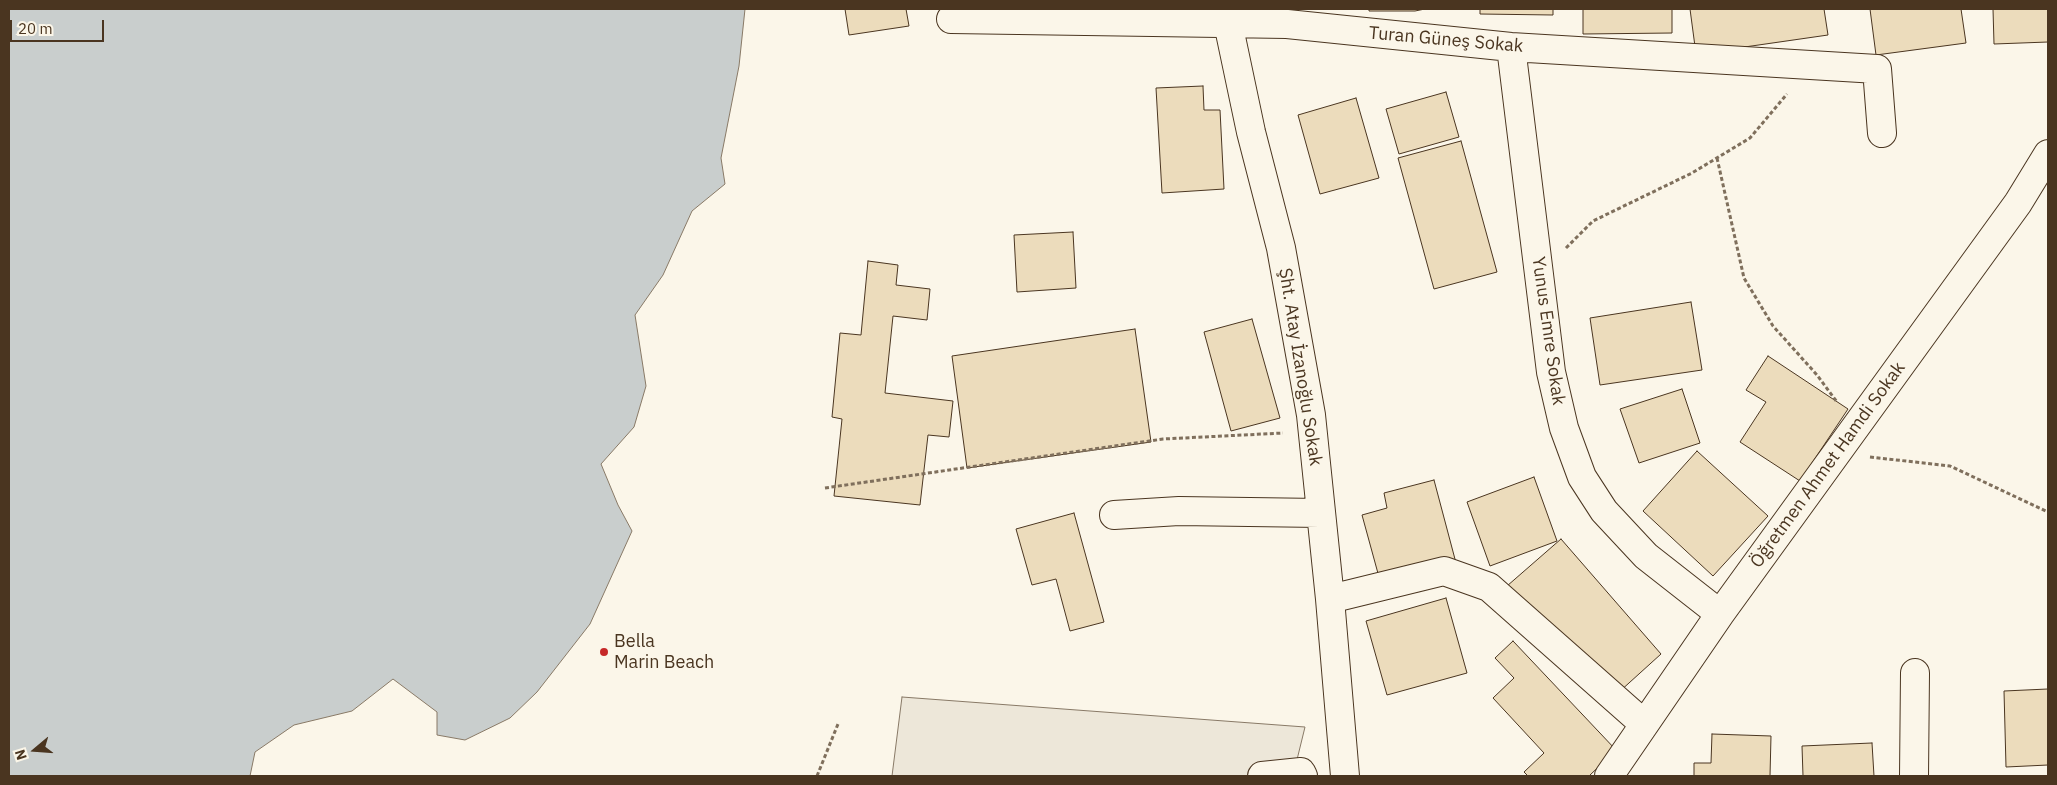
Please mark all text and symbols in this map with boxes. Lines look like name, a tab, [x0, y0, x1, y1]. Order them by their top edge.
scale bar	[12, 10, 106, 42]
text: 20 m	[18, 19, 53, 38]
street label: Turan Güneş Sokak	[1368, 22, 1524, 58]
street label: Yunus Emre Sokak	[1527, 255, 1569, 407]
street label: Şht. Atay İzanoğlu Sokak	[1274, 266, 1326, 468]
street label: Öğretmen Ahmet Hamdi Sokak	[1746, 358, 1910, 572]
place label: Bella Marin Beach	[614, 631, 714, 674]
marker: Bella Marin Beach	[598, 646, 610, 658]
north arrow	[10, 725, 60, 775]
text: N	[11, 747, 31, 762]

